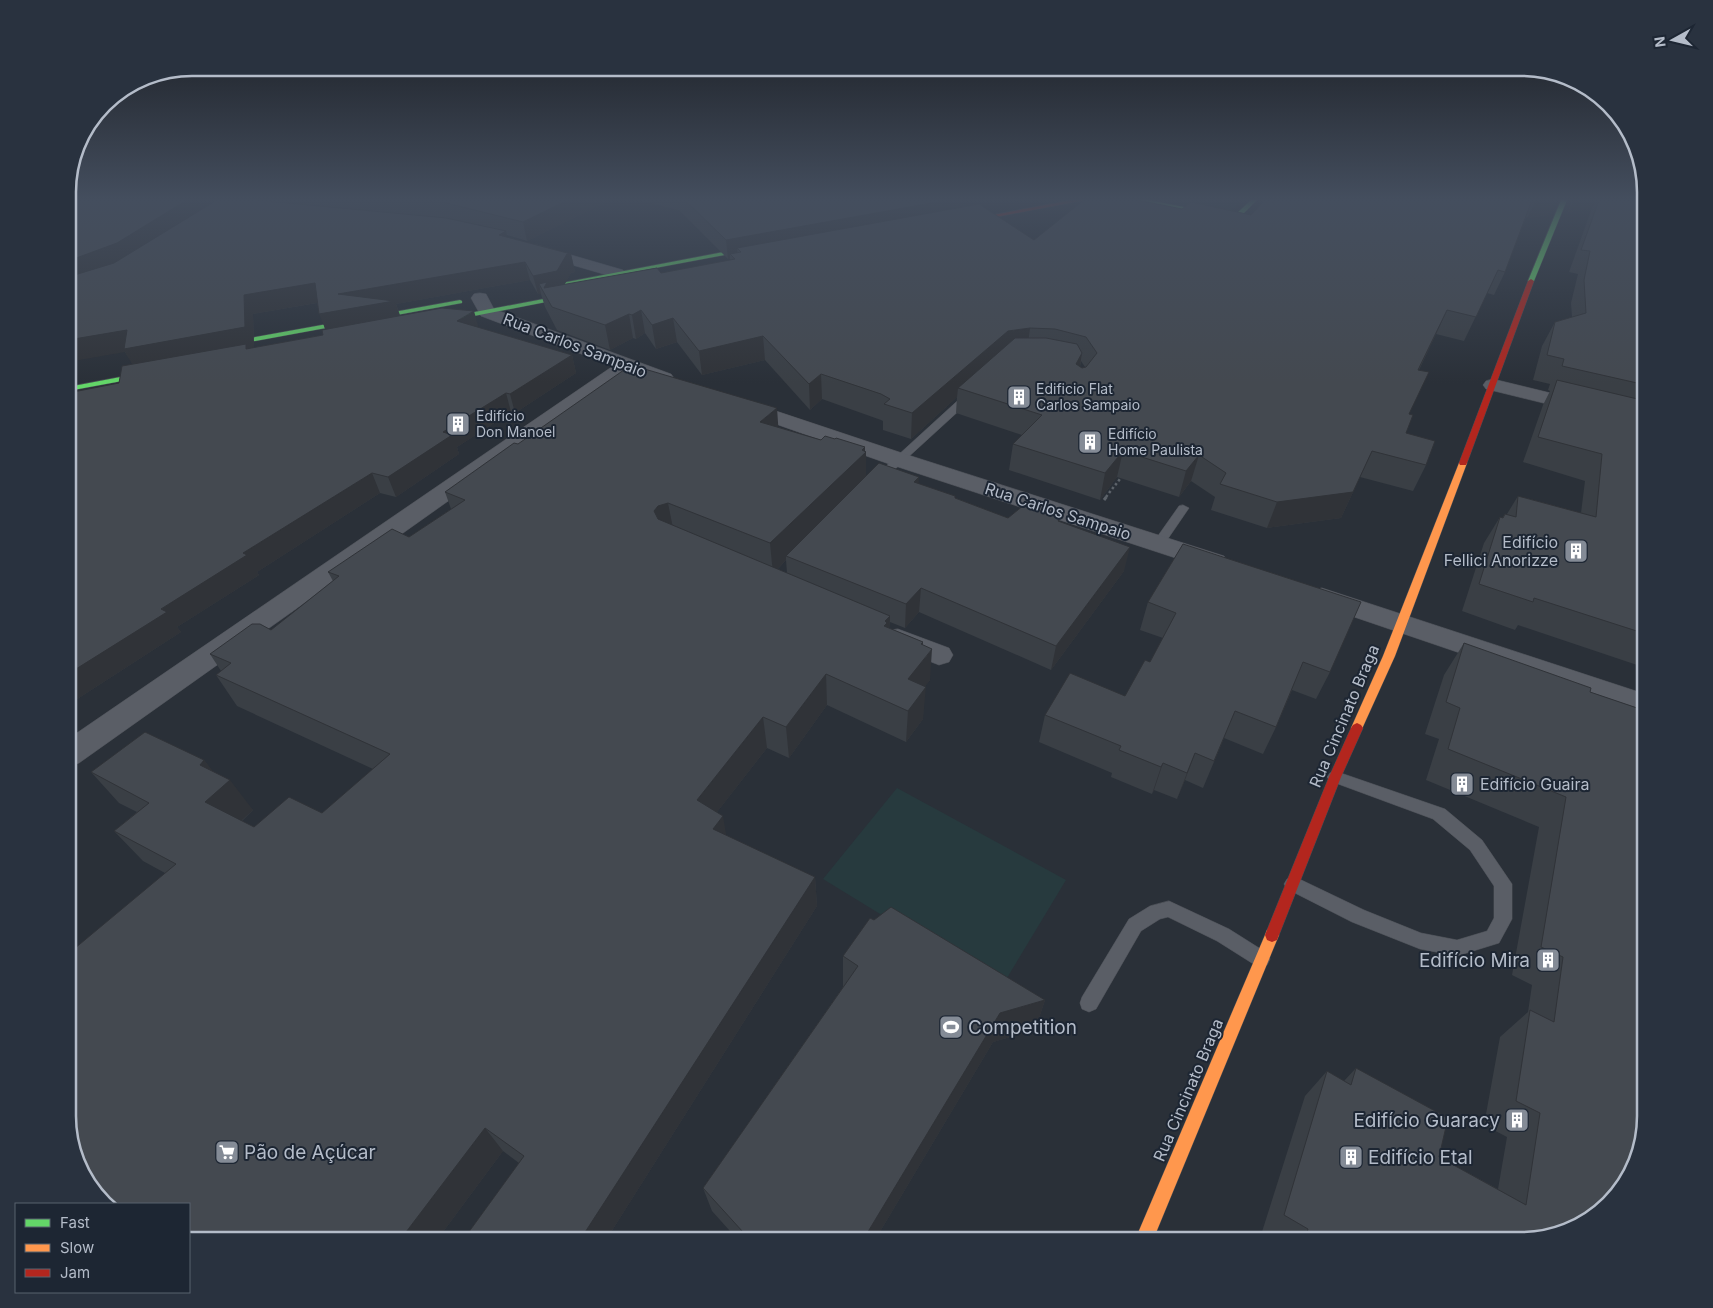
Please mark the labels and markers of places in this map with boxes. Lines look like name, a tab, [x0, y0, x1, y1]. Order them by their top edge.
place label: Edificio Flat Carlos Sampaio	[1036, 380, 1140, 413]
building icon: Edificio Flat Carlos Sampaio	[1006, 384, 1032, 410]
place label: Edifício Don Manoel	[476, 407, 555, 440]
building icon: Edifício Don Manoel	[445, 411, 471, 437]
place label: Edifício Home Paulista	[1108, 425, 1203, 458]
building icon: Edifício Home Paulista	[1077, 429, 1103, 455]
place label: Edifício Fellici Anorizze	[1444, 532, 1558, 570]
building icon: Edifício Fellici Anorizze	[1563, 538, 1589, 564]
building icon: Edifício Guaira	[1449, 771, 1475, 797]
place label: Edifício Guaira	[1480, 774, 1589, 794]
building icon: Edifício Mira	[1535, 947, 1561, 973]
place label: Edifício Mira	[1419, 949, 1530, 972]
sports icon: Competition	[938, 1014, 964, 1040]
place label: Competition	[968, 1016, 1077, 1039]
building icon: Edifício Guaracy	[1504, 1107, 1530, 1133]
place label: Edifício Guaracy	[1353, 1109, 1500, 1132]
supermarket icon: Pão de Açúcar	[214, 1139, 240, 1165]
place label: Pão de Açúcar	[244, 1141, 376, 1164]
building icon: Edifício Etal	[1338, 1144, 1364, 1170]
place label: Edifício Etal	[1368, 1146, 1472, 1169]

